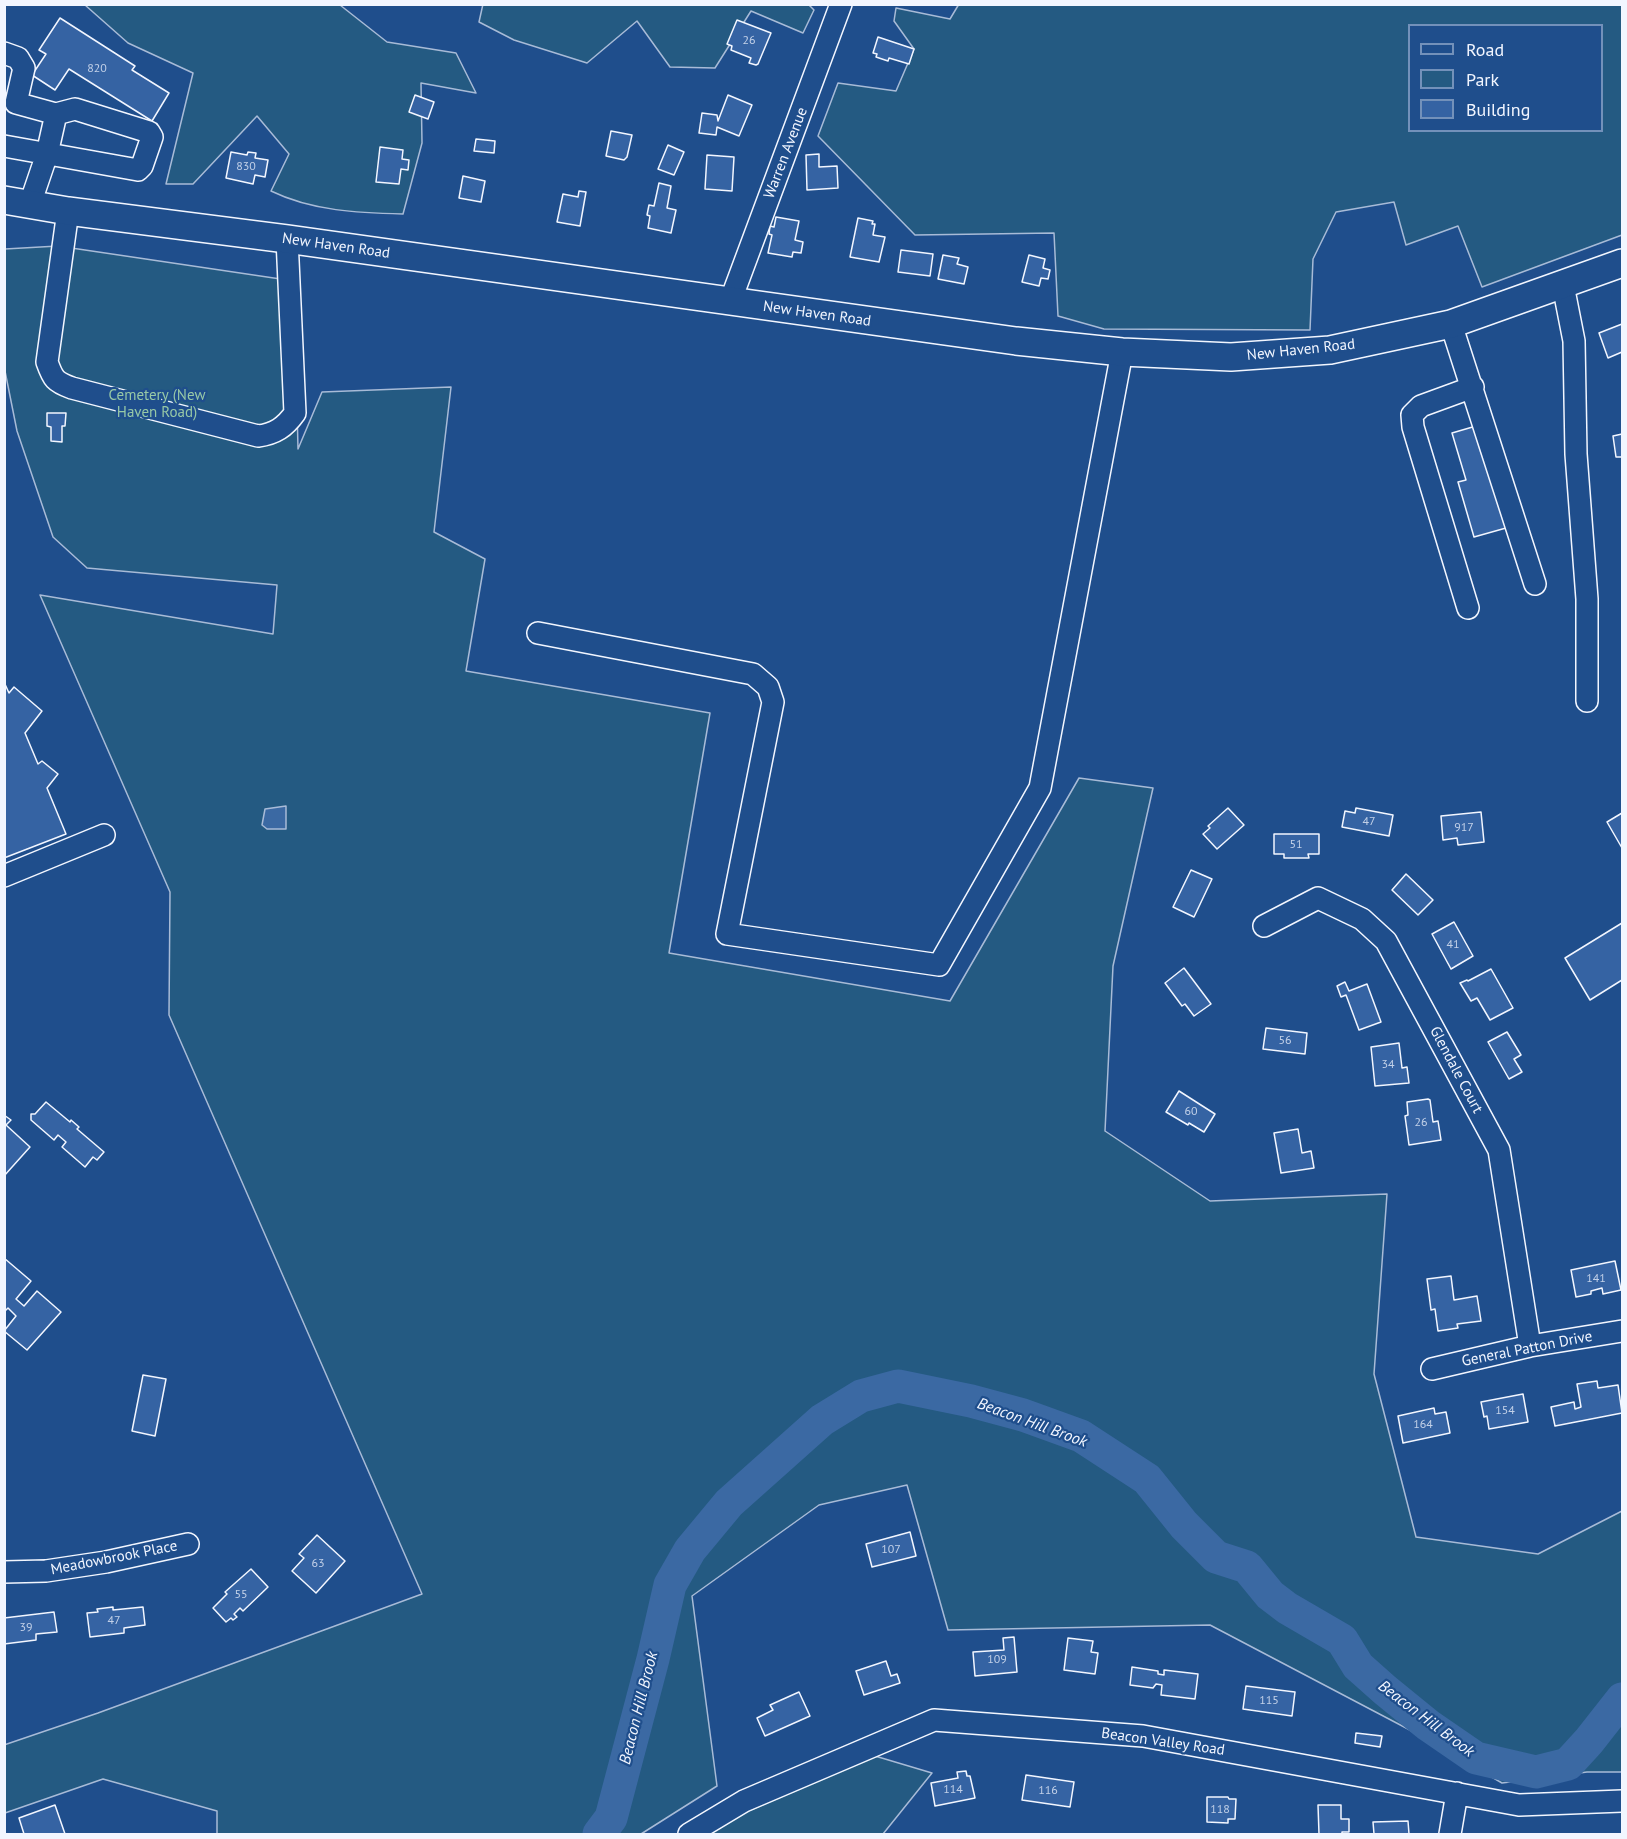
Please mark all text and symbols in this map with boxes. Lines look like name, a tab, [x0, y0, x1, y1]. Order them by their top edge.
legend	[1408, 24, 1603, 132]
house number: 26	[742, 34, 756, 48]
text: Road	[1466, 38, 1504, 61]
house number: 820	[87, 62, 107, 76]
text: Park	[1466, 68, 1499, 91]
text: Building	[1466, 98, 1530, 121]
street label: Warren Avenue	[760, 105, 812, 201]
house number: 830	[236, 160, 256, 174]
street label: New Haven Road	[281, 230, 391, 262]
street label: New Haven Road	[762, 298, 872, 330]
street label: New Haven Road	[1246, 335, 1356, 365]
park label: Cemetery (New Haven Road)	[109, 387, 205, 422]
house number: 47	[1362, 815, 1376, 829]
house number: 917	[1454, 821, 1474, 835]
house number: 51	[1289, 838, 1303, 852]
house number: 41	[1446, 938, 1460, 952]
street label: Glendale Court	[1426, 1024, 1486, 1116]
house number: 56	[1278, 1034, 1292, 1048]
house number: 34	[1381, 1058, 1395, 1072]
house number: 60	[1184, 1105, 1198, 1119]
house number: 26	[1414, 1116, 1428, 1130]
house number: 141	[1586, 1272, 1606, 1286]
street label: General Patton Drive	[1460, 1328, 1594, 1370]
water label: Beacon Hill Brook	[974, 1394, 1090, 1452]
house number: 154	[1495, 1404, 1515, 1418]
house number: 164	[1413, 1418, 1433, 1432]
street label: Meadowbrook Place	[49, 1537, 179, 1579]
house number: 107	[881, 1543, 901, 1557]
house number: 63	[311, 1557, 325, 1571]
house number: 55	[234, 1588, 248, 1602]
house number: 47	[107, 1614, 121, 1628]
house number: 39	[19, 1621, 33, 1635]
water label: Beacon Hill Brook	[616, 1650, 662, 1766]
house number: 109	[987, 1653, 1007, 1667]
water label: Beacon Hill Brook	[1374, 1677, 1478, 1761]
house number: 115	[1259, 1694, 1279, 1708]
street label: Beacon Valley Road	[1100, 1724, 1226, 1760]
house number: 114	[943, 1783, 963, 1797]
house number: 116	[1038, 1784, 1058, 1798]
house number: 118	[1210, 1803, 1230, 1817]

